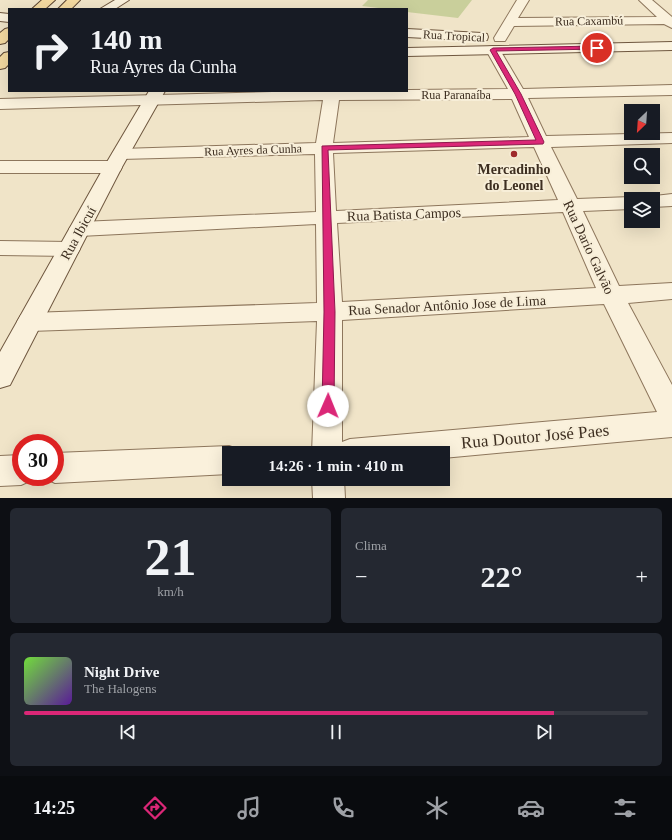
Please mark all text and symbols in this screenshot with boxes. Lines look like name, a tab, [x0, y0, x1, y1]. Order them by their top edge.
street label: Rua Caxambú	[555, 13, 623, 29]
icon: right	[24, 24, 76, 76]
text: 140 m	[90, 24, 162, 55]
street label: Rua Tropical	[423, 27, 486, 45]
pin	[580, 31, 614, 65]
icon: arrive	[586, 37, 608, 59]
text: Rua Ayres da Cunha	[90, 57, 237, 77]
street label: Rua Paranaíba	[421, 88, 491, 102]
north arrow	[624, 104, 660, 140]
map controls	[624, 104, 660, 228]
street label: Rua Ayres da Cunha	[204, 141, 303, 159]
button: search	[624, 148, 660, 184]
marker: Mercadinho do Leonel	[509, 149, 519, 159]
place label: Mercadinho do Leonel	[478, 162, 550, 193]
button: layers	[624, 192, 660, 228]
street label: Rua Dario Galvão	[560, 198, 617, 297]
street label: Rua Ibicuí	[58, 204, 99, 263]
street label: Rua Batista Campos	[347, 205, 461, 224]
street label: Rua Senador Antônio Jose de Lima	[348, 293, 547, 318]
position arrow	[307, 385, 349, 427]
street label: Rua Doutor José Paes	[460, 421, 610, 452]
speed limit sign: 30	[12, 434, 64, 486]
text: 14:26 · 1 min · 410 m	[269, 458, 404, 474]
text: 21	[145, 529, 197, 586]
text: Clima	[355, 538, 387, 553]
text: 22°	[481, 560, 523, 593]
text: −	[355, 564, 367, 589]
text: +	[636, 564, 648, 589]
text: km/h	[157, 584, 184, 599]
text: Night Drive	[84, 664, 159, 680]
text: The Halogens	[84, 681, 157, 696]
icon: previous	[117, 721, 139, 743]
icon: pause	[325, 721, 347, 743]
icon: next	[533, 721, 555, 743]
icon: directions	[141, 794, 169, 822]
icon: music	[235, 794, 263, 822]
icon: phone	[329, 794, 357, 822]
icon: climate	[423, 794, 451, 822]
icon: car	[517, 794, 545, 822]
icon: filters	[611, 794, 639, 822]
text: 14:25	[33, 798, 75, 818]

